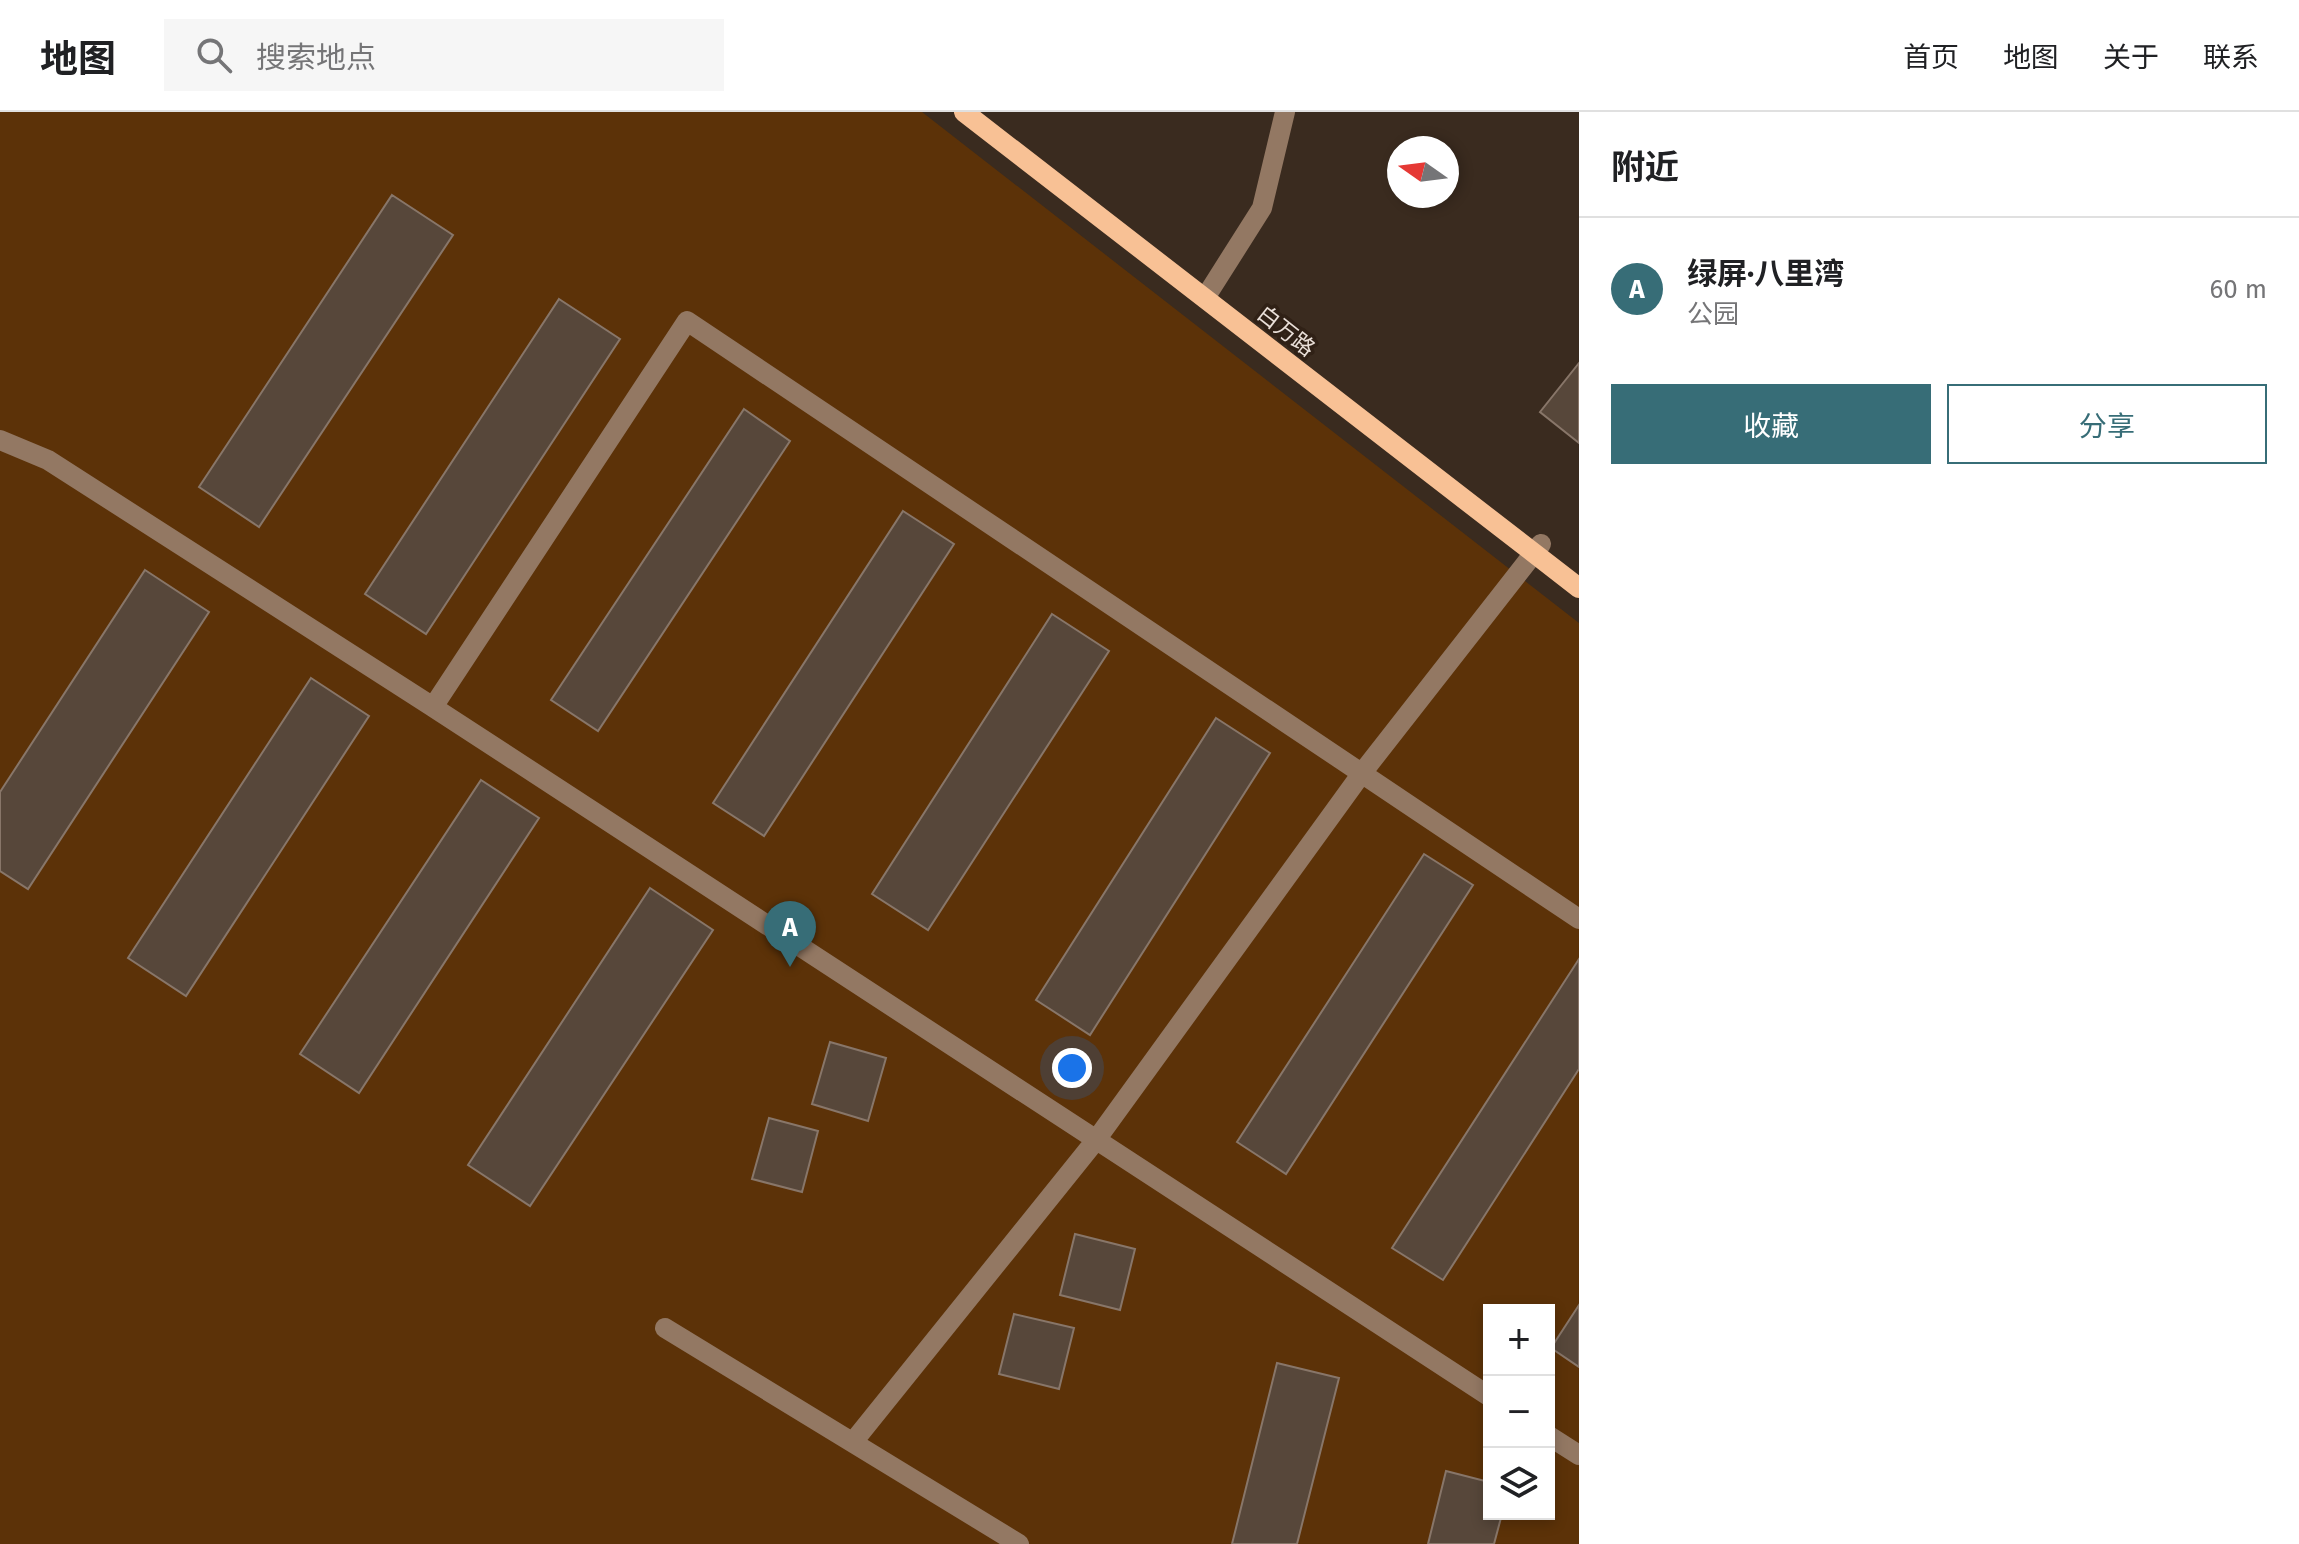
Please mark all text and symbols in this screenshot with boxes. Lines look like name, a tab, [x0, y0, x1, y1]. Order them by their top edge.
search box	[164, 19, 724, 91]
icon: search	[192, 33, 236, 77]
text: 地图	[40, 36, 116, 82]
text: 搜索地点	[256, 40, 376, 76]
text: 首页	[1903, 41, 1959, 74]
text: 地图	[2003, 41, 2059, 74]
text: 关于	[2103, 41, 2159, 74]
text: 联系	[2203, 41, 2259, 74]
north arrow	[1387, 136, 1459, 208]
text: 附近	[1611, 147, 1679, 188]
text: 绿屏·八里湾	[1687, 256, 1844, 292]
text: A	[1629, 274, 1645, 305]
text: 60 m	[2209, 274, 2267, 305]
text: 公园	[1687, 299, 1739, 330]
street label: 白万路	[1252, 300, 1320, 362]
button: 收藏	[1611, 384, 1931, 464]
button: 分享	[1947, 384, 2267, 464]
pin: A	[764, 901, 816, 967]
your location	[1052, 1048, 1092, 1088]
map controls	[1483, 1304, 1555, 1520]
button: +	[1483, 1304, 1555, 1376]
button: −	[1483, 1376, 1555, 1448]
button: layers	[1483, 1448, 1555, 1520]

